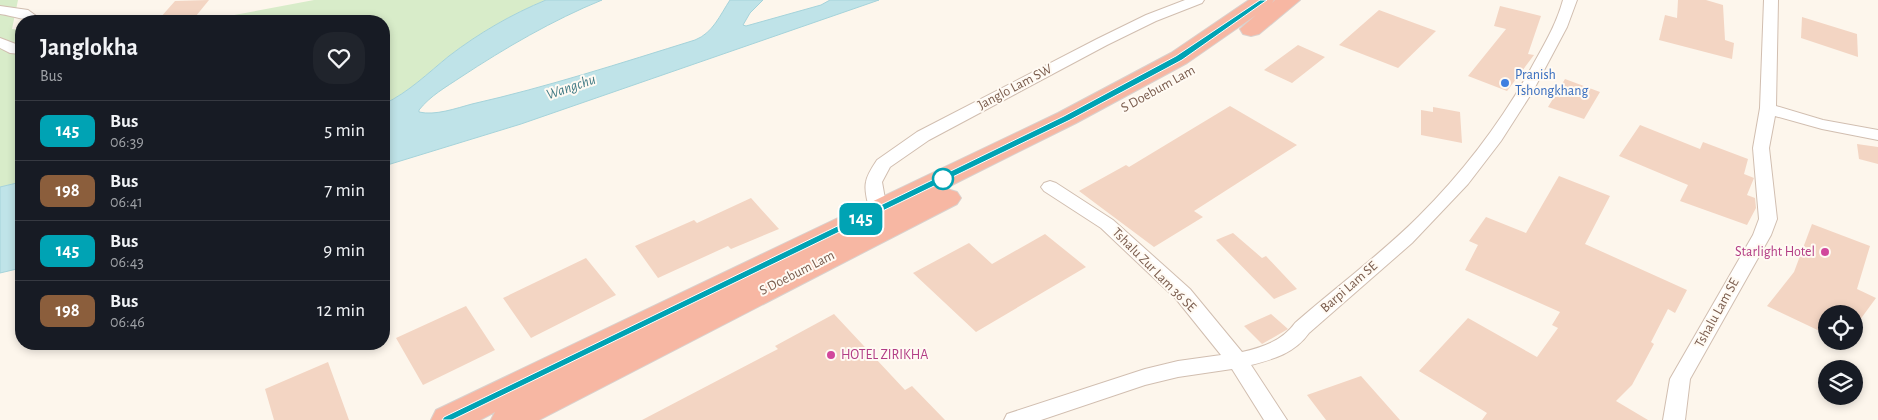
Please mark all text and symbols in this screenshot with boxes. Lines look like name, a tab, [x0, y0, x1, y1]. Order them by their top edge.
button: heart	[313, 32, 365, 84]
text: Janglokha	[40, 36, 138, 60]
street label: Janglo Lam SW	[976, 61, 1055, 112]
street label: S Doebum Lam	[1119, 63, 1197, 115]
text: Bus	[40, 68, 63, 84]
place label: Pranish Tshongkhang	[1515, 68, 1588, 98]
water label: Wangchu	[544, 72, 598, 102]
marker: Pranish Tshongkhang	[1499, 77, 1511, 89]
text: Bus	[110, 112, 138, 131]
text: 5 min	[324, 121, 365, 140]
text: 145	[56, 122, 79, 140]
text: 06:39	[110, 134, 144, 150]
unlabelled marker	[932, 168, 954, 190]
text: Bus	[110, 172, 138, 191]
text: 7 min	[324, 181, 365, 200]
text: 198	[55, 182, 80, 200]
text: 06:41	[110, 194, 143, 210]
line badge: 145	[832, 203, 890, 235]
text: 145	[849, 210, 873, 228]
street label: Tshalu Zur Lam 36 SE	[1109, 225, 1199, 315]
text: Bus	[110, 232, 138, 251]
text: 9 min	[323, 241, 365, 260]
text: 145	[56, 242, 79, 260]
place label: Starlight Hotel	[1735, 245, 1815, 259]
marker: Starlight Hotel	[1819, 246, 1831, 258]
street label: S Doebum Lam	[757, 248, 837, 298]
text: 06:43	[110, 254, 144, 270]
street label: Barpi Lam SE	[1318, 259, 1380, 315]
street label: Tshalu Lam SE	[1692, 276, 1742, 350]
text: Bus	[110, 292, 138, 311]
text: 12 min	[317, 301, 365, 320]
text: 198	[55, 302, 80, 320]
map controls	[1818, 305, 1863, 405]
button: locate	[1818, 305, 1863, 350]
text: 06:46	[110, 314, 145, 330]
place label: HOTEL ZIRIKHA	[841, 348, 928, 362]
marker: HOTEL ZIRIKHA	[825, 349, 837, 361]
button: layers	[1818, 360, 1863, 405]

